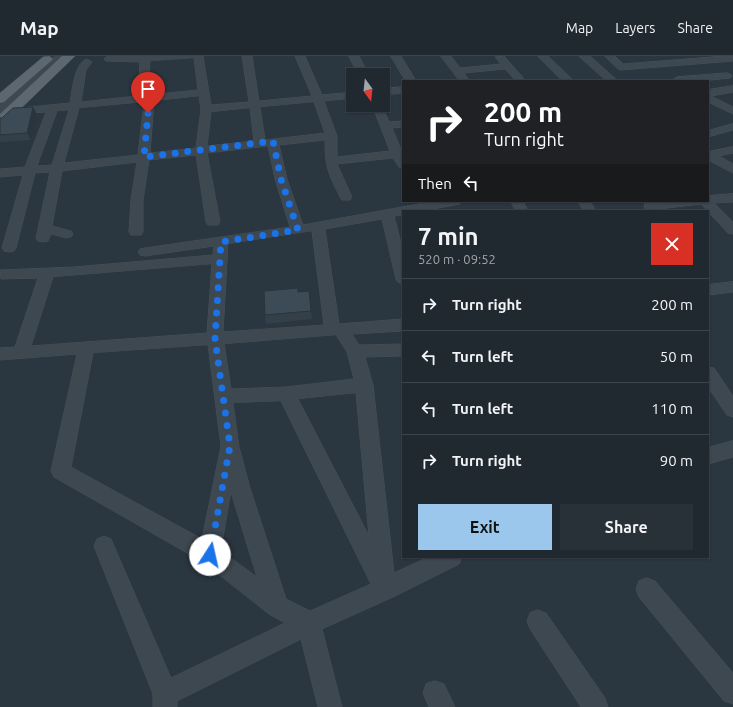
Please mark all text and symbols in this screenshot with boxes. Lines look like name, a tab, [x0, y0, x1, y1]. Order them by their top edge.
text: Map	[20, 17, 59, 39]
text: Map	[566, 20, 593, 36]
text: Layers	[615, 20, 655, 36]
text: Share	[677, 20, 713, 36]
north arrow	[346, 68, 390, 112]
map controls	[346, 68, 390, 112]
pin	[131, 72, 165, 113]
icon: arrive	[137, 78, 159, 100]
icon: right	[418, 96, 470, 148]
text: 200 m	[484, 96, 562, 127]
text: Turn right	[484, 129, 564, 149]
icon: left	[460, 172, 482, 194]
text: Then	[418, 175, 452, 192]
text: 7 min	[418, 223, 479, 250]
button: close	[651, 223, 693, 265]
text: 520 m · 09:52	[418, 252, 496, 266]
icon: right	[418, 294, 440, 316]
text: Turn right	[452, 296, 522, 313]
text: 200 m	[651, 296, 693, 313]
icon: left	[418, 346, 440, 368]
text: Turn left	[452, 348, 513, 365]
text: 50 m	[660, 348, 693, 365]
icon: left	[418, 398, 440, 420]
text: Turn left	[452, 400, 513, 417]
text: 110 m	[651, 400, 693, 417]
icon: right	[418, 450, 440, 472]
text: Turn right	[452, 452, 522, 469]
text: 90 m	[660, 452, 693, 469]
button: Exit	[418, 504, 552, 550]
button: Share	[560, 504, 693, 550]
position arrow	[189, 534, 231, 576]

